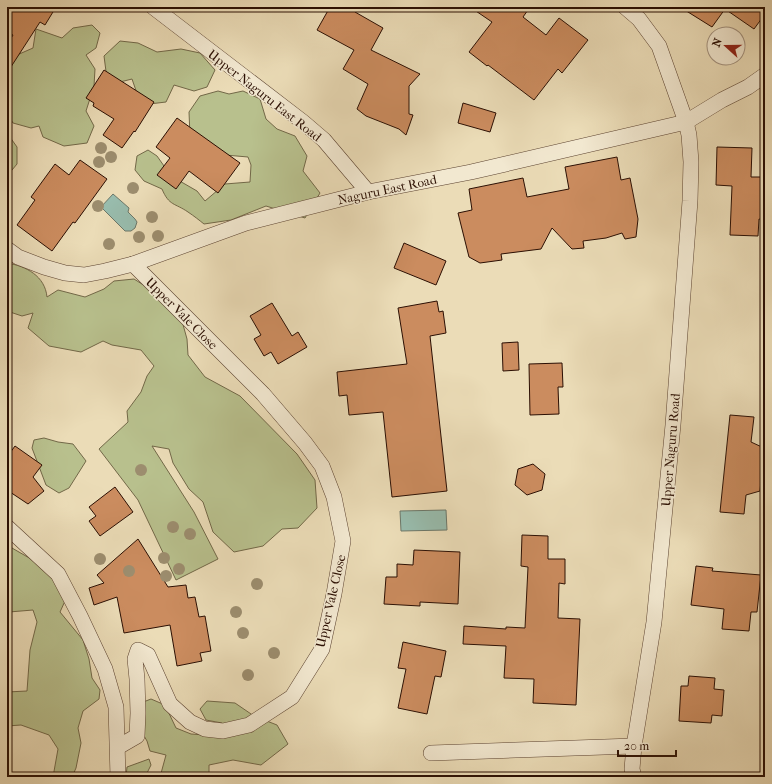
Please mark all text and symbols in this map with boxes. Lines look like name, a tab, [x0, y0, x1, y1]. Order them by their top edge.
north arrow	[706, 26, 746, 66]
text: N	[710, 36, 725, 49]
street label: Upper Naguru East Road	[205, 46, 325, 145]
street label: Naguru East Road	[336, 171, 439, 207]
street label: Upper Vale Close	[143, 274, 221, 353]
street label: Upper Naguru Road	[658, 392, 683, 507]
street label: Upper Vale Close	[312, 552, 349, 649]
scale bar	[618, 732, 676, 758]
text: 20 m	[624, 739, 649, 753]

